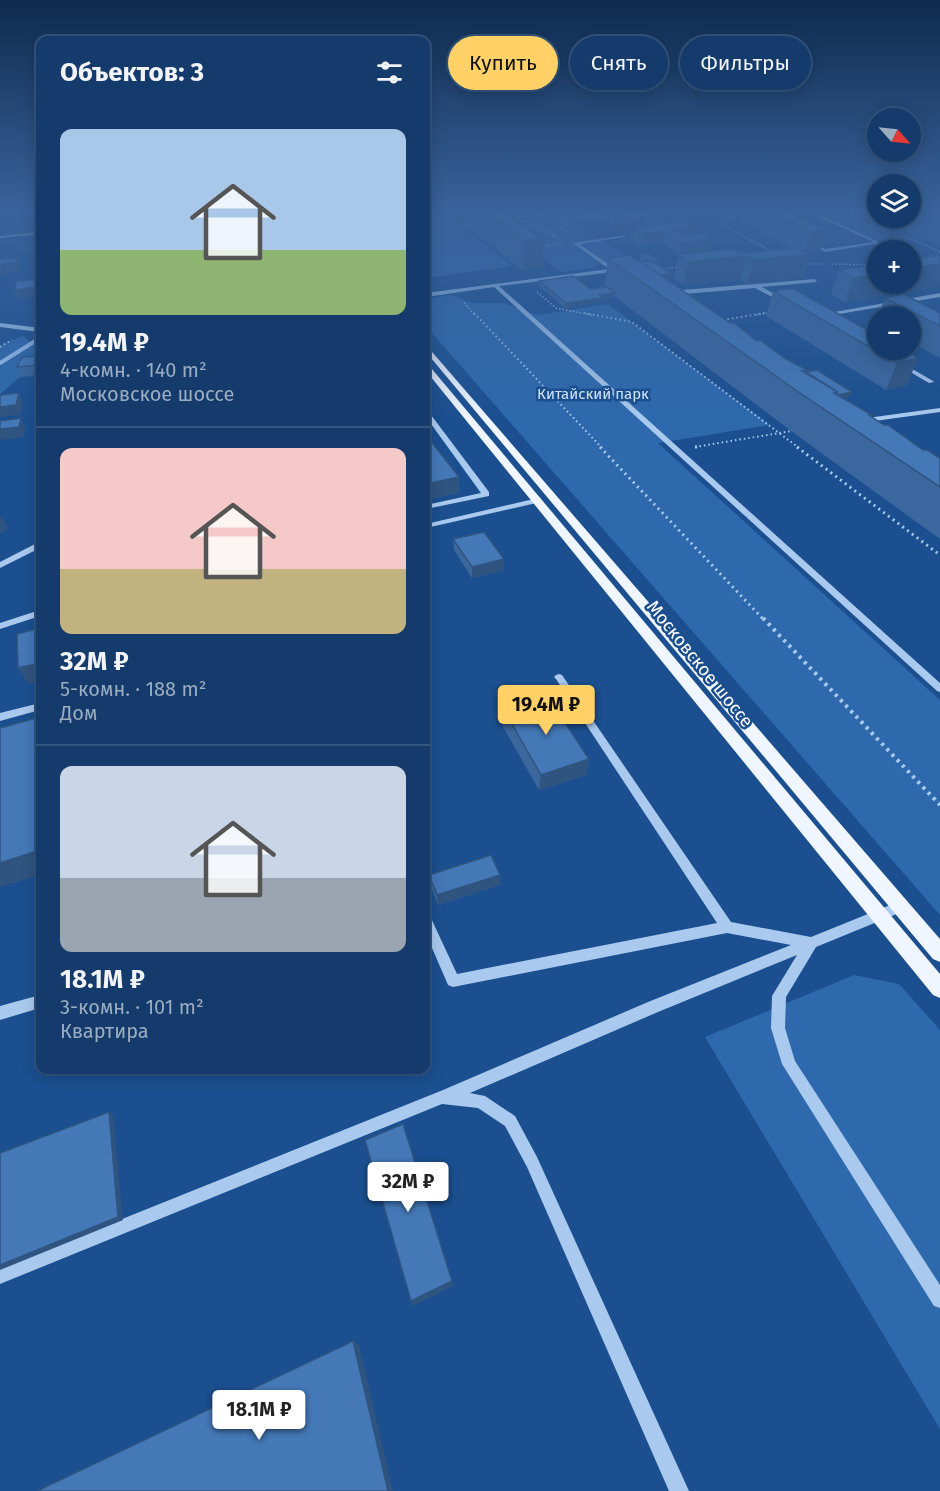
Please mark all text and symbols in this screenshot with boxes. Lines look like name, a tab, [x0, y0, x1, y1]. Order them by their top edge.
chip: Купить	[448, 36, 558, 90]
chip: Снять	[570, 36, 668, 90]
chip: Фильтры	[680, 36, 811, 90]
icon: filters	[373, 56, 406, 89]
text: Объектов: 3	[60, 57, 204, 88]
north arrow	[867, 108, 921, 162]
map controls	[867, 108, 921, 360]
icon: home	[179, 168, 287, 276]
button: layers	[867, 174, 921, 228]
button: +	[867, 240, 921, 294]
button: −	[867, 306, 921, 360]
text: 19.4M ₽	[60, 327, 149, 358]
text: 4-комн. · 140 m²	[60, 358, 207, 382]
text: Московское шоссе	[60, 382, 234, 406]
park label: Китайский парк	[537, 385, 649, 403]
icon: home	[179, 487, 287, 595]
street label: Московское шоссе	[642, 596, 758, 732]
text: 32M ₽	[60, 646, 129, 677]
text: 5-комн. · 188 m²	[60, 677, 206, 701]
pin: 19.4M ₽	[491, 685, 601, 736]
text: 19.4M ₽	[512, 692, 580, 716]
text: Дом	[60, 701, 97, 725]
icon: home	[179, 805, 287, 913]
text: 18.1M ₽	[60, 964, 145, 995]
text: 3-комн. · 101 m²	[60, 995, 204, 1019]
text: Квартира	[60, 1019, 149, 1043]
pin: 32M ₽	[366, 1162, 450, 1213]
text: 32M ₽	[382, 1169, 434, 1193]
pin: 18.1M ₽	[204, 1390, 314, 1441]
text: 18.1M ₽	[226, 1397, 292, 1421]

